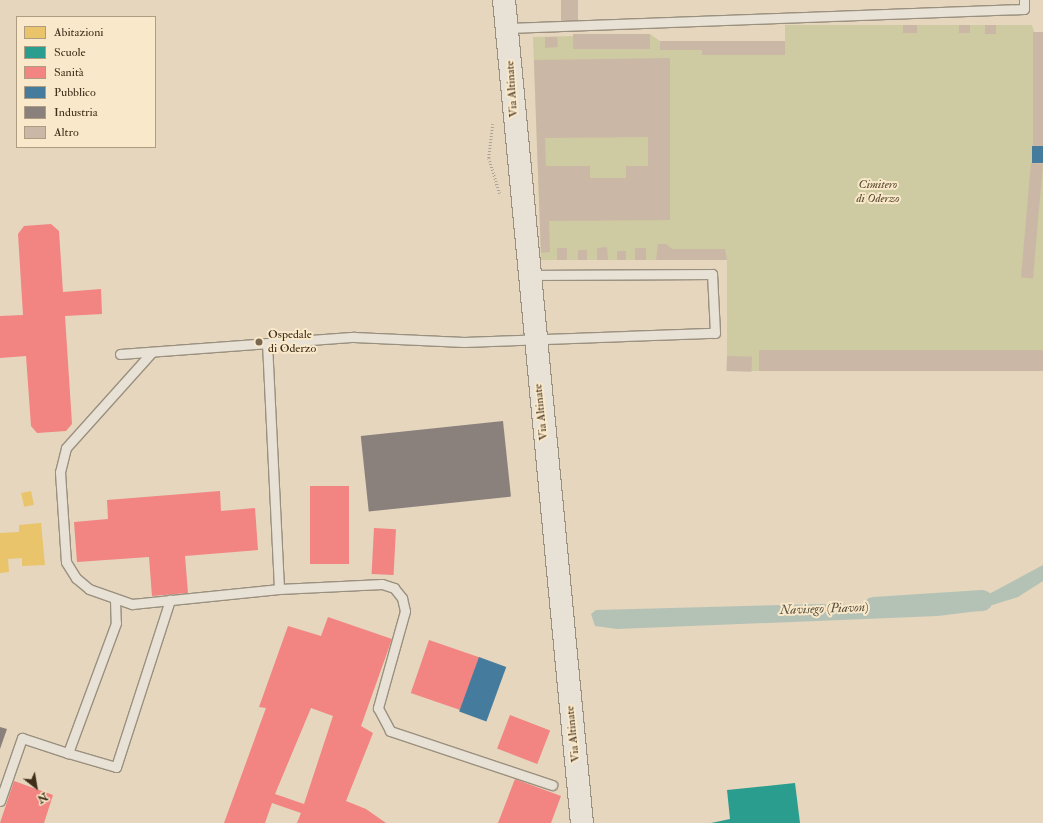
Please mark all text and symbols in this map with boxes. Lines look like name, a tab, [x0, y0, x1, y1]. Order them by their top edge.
legend	[16, 16, 156, 148]
text: Abitazioni	[54, 25, 104, 40]
text: Scuole	[54, 45, 85, 60]
street label: Via Altinate	[503, 60, 521, 118]
text: Sanità	[54, 65, 84, 80]
text: Pubblico	[54, 85, 96, 100]
text: Industria	[54, 105, 98, 120]
text: Altro	[54, 125, 79, 140]
park label: Cimitero di Oderzo	[857, 178, 899, 206]
place label: Ospedale di Oderzo	[268, 328, 316, 356]
marker: Ospedale di Oderzo	[253, 336, 265, 348]
street label: Via Altinate	[531, 383, 551, 441]
water label: Navisego (Piavon)	[780, 600, 868, 618]
street label: Via Altinate	[563, 705, 583, 763]
north arrow	[16, 767, 56, 807]
text: N	[35, 790, 50, 806]

